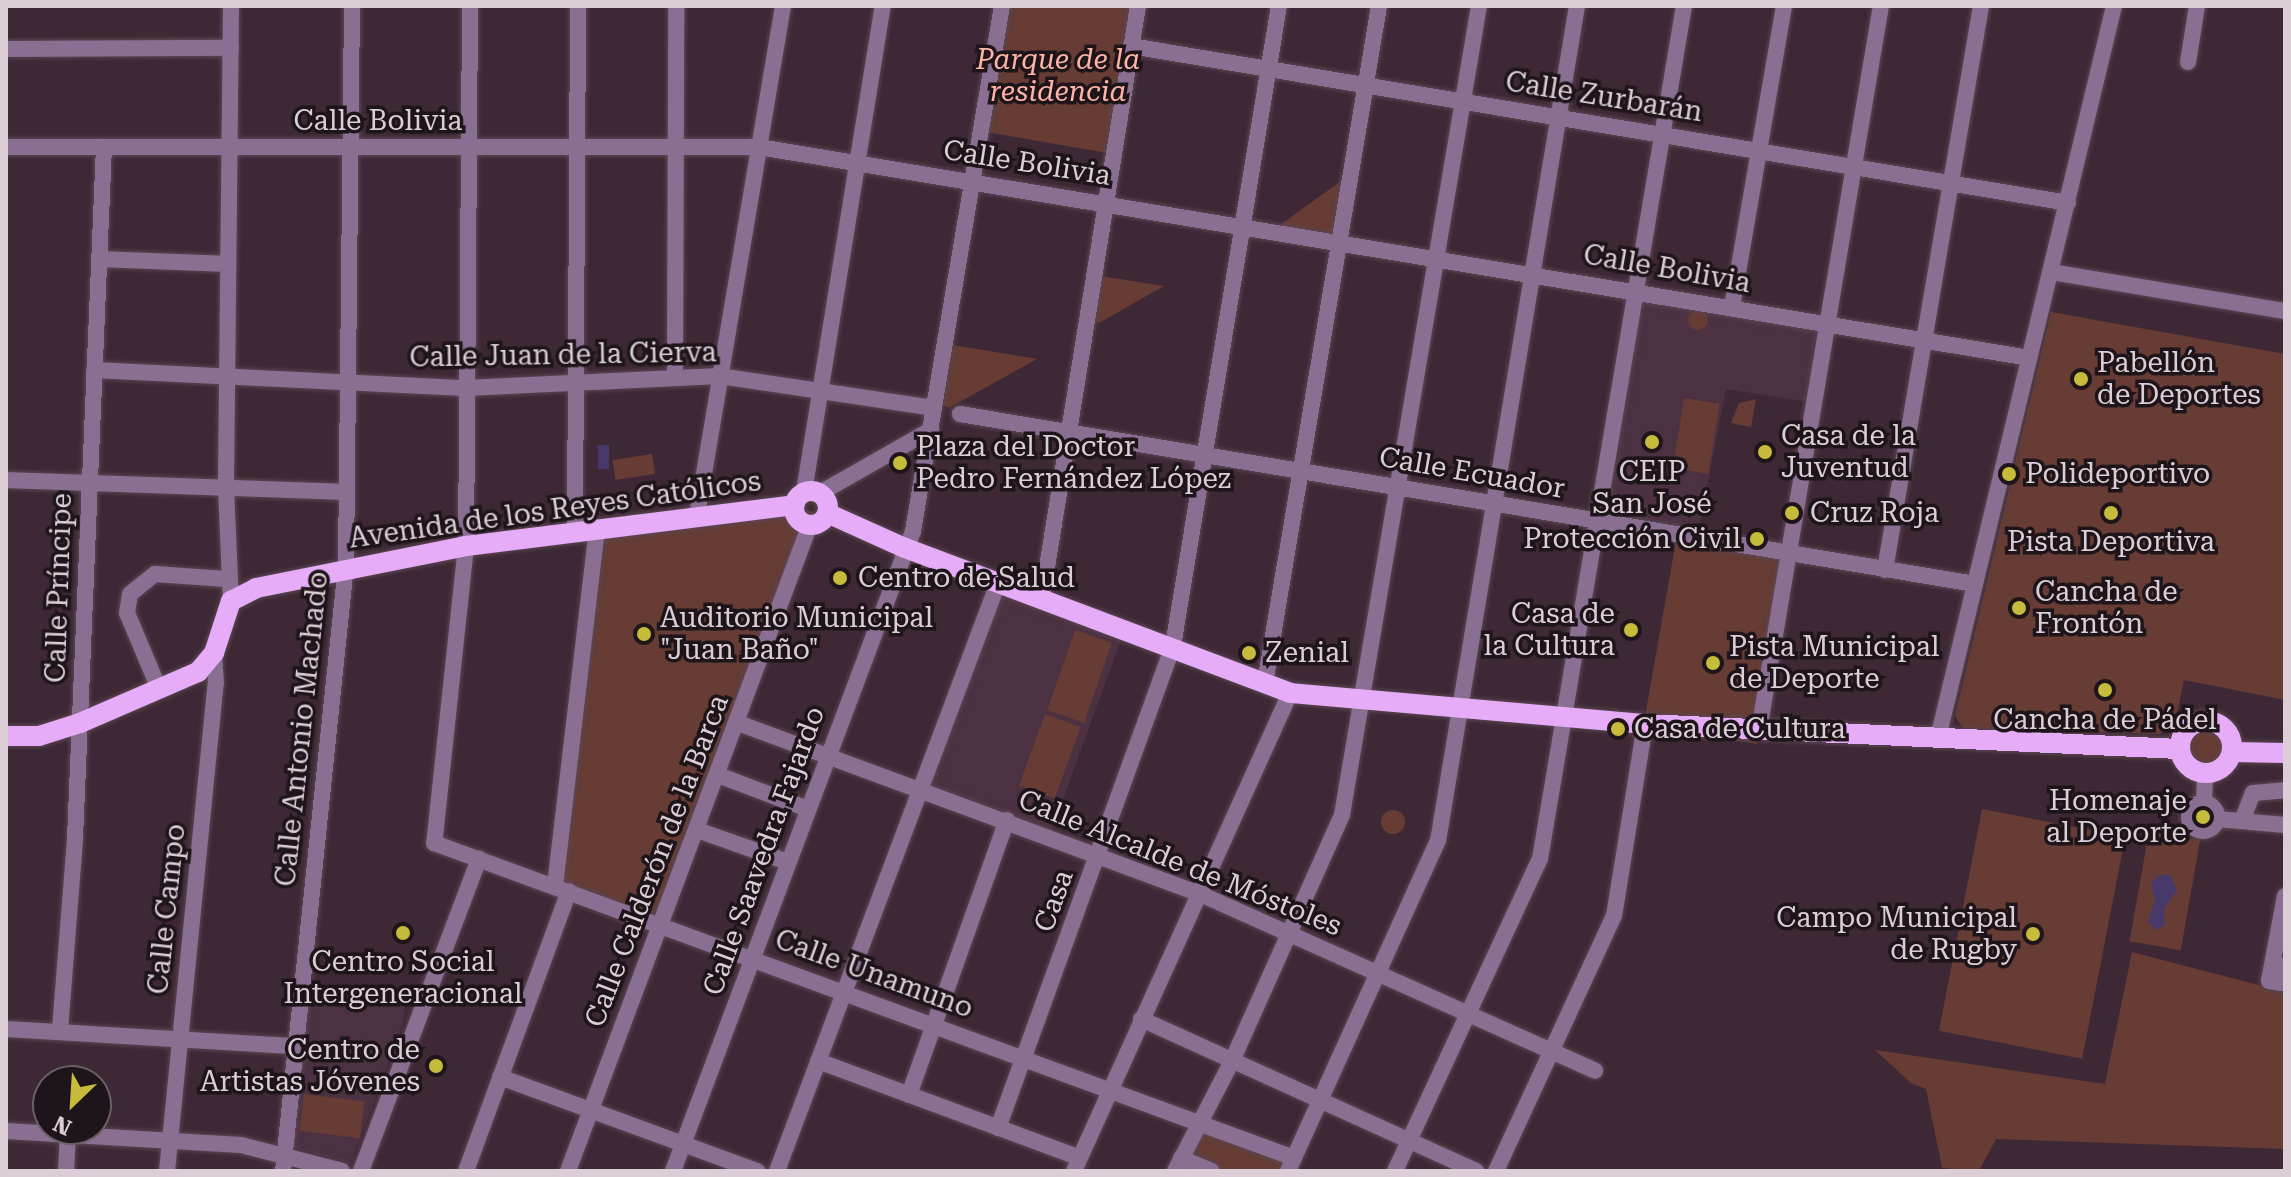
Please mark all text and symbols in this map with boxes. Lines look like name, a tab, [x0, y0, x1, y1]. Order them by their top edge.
park label: Parque de la residencia	[976, 43, 1140, 109]
street label: Calle Zurbarán	[1503, 65, 1705, 129]
street label: Calle Bolivia	[294, 104, 462, 138]
street label: Calle Bolivia	[941, 133, 1113, 193]
street label: Calle Bolivia	[1581, 238, 1753, 300]
street label: Calle Juan de la Cierva	[409, 336, 717, 374]
place label: Pabellón de Deportes	[2097, 346, 2261, 412]
marker: Pabellón de Deportes	[2072, 370, 2090, 388]
place label: Casa de la Juventud	[1781, 419, 1916, 485]
place label: Plaza del Doctor Pedro Fernández López	[916, 430, 1231, 496]
marker: CEIP San José	[1643, 433, 1661, 451]
street label: Calle Ecuador	[1377, 440, 1567, 506]
marker: Casa de la Juventud	[1756, 443, 1774, 461]
marker: Plaza del Doctor Pedro Fernández López	[891, 454, 909, 472]
place label: CEIP San José	[1592, 455, 1712, 521]
place label: Polideportivo	[2025, 457, 2210, 491]
street label: Avenida de los Reyes Católicos	[347, 464, 763, 556]
marker: Polideportivo	[2000, 465, 2018, 483]
street label: Calle Príncipe	[39, 493, 79, 683]
place label: Cruz Roja	[1810, 496, 1939, 530]
marker: Cruz Roja	[1781, 502, 1803, 524]
marker: Pista Deportiva	[2102, 504, 2120, 522]
place label: Protección Civil	[1523, 522, 1741, 556]
place label: Pista Deportiva	[2007, 525, 2215, 559]
marker: Protección Civil	[1748, 530, 1766, 548]
place label: Centro de Salud	[858, 561, 1075, 595]
marker: Centro de Salud	[829, 567, 851, 589]
street label: Calle Antonio Machado	[269, 570, 335, 888]
place label: Cancha de Frontón	[2035, 575, 2178, 641]
place label: Casa de la Cultura	[1483, 597, 1615, 663]
marker: Cancha de Frontón	[2010, 599, 2028, 617]
place label: Auditorio Municipal "Juan Baño"	[660, 601, 933, 667]
marker: Casa de la Cultura	[1622, 621, 1640, 639]
marker: Auditorio Municipal "Juan Baño"	[635, 625, 653, 643]
place label: Pista Municipal de Deporte	[1729, 630, 1939, 696]
place label: Zenial	[1265, 636, 1349, 670]
marker: Zenial	[1240, 644, 1258, 662]
marker: Pista Municipal de Deporte	[1704, 654, 1722, 672]
marker: Cancha de Pádel	[2096, 681, 2114, 699]
street label: Calle Calderón de la Barca	[578, 690, 736, 1032]
street label: Calle Saavedra Fajardo	[696, 702, 832, 1000]
place label: Cancha de Pádel	[1993, 703, 2217, 737]
place label: Casa de Cultura	[1634, 712, 1846, 746]
marker: Casa de Cultura	[1609, 720, 1627, 738]
street label: Calle Alcalde de Móstoles	[1014, 783, 1346, 943]
place label: Homenaje al Deporte	[2046, 784, 2187, 850]
marker: Homenaje al Deporte	[2194, 808, 2212, 826]
street label: Calle Campo	[141, 822, 193, 996]
street label: Casa	[1027, 865, 1081, 937]
place label: Campo Municipal de Rugby	[1776, 901, 2017, 967]
street label: Calle Unamuno	[770, 923, 978, 1025]
marker: Centro Social Intergeneracional	[394, 924, 412, 942]
marker: Campo Municipal de Rugby	[2024, 925, 2042, 943]
place label: Centro Social Intergeneracional	[284, 945, 522, 1011]
place label: Centro de Artistas Jóvenes	[200, 1033, 420, 1099]
marker: Centro de Artistas Jóvenes	[427, 1057, 445, 1075]
north arrow	[32, 1065, 112, 1145]
text: N	[50, 1110, 75, 1140]

